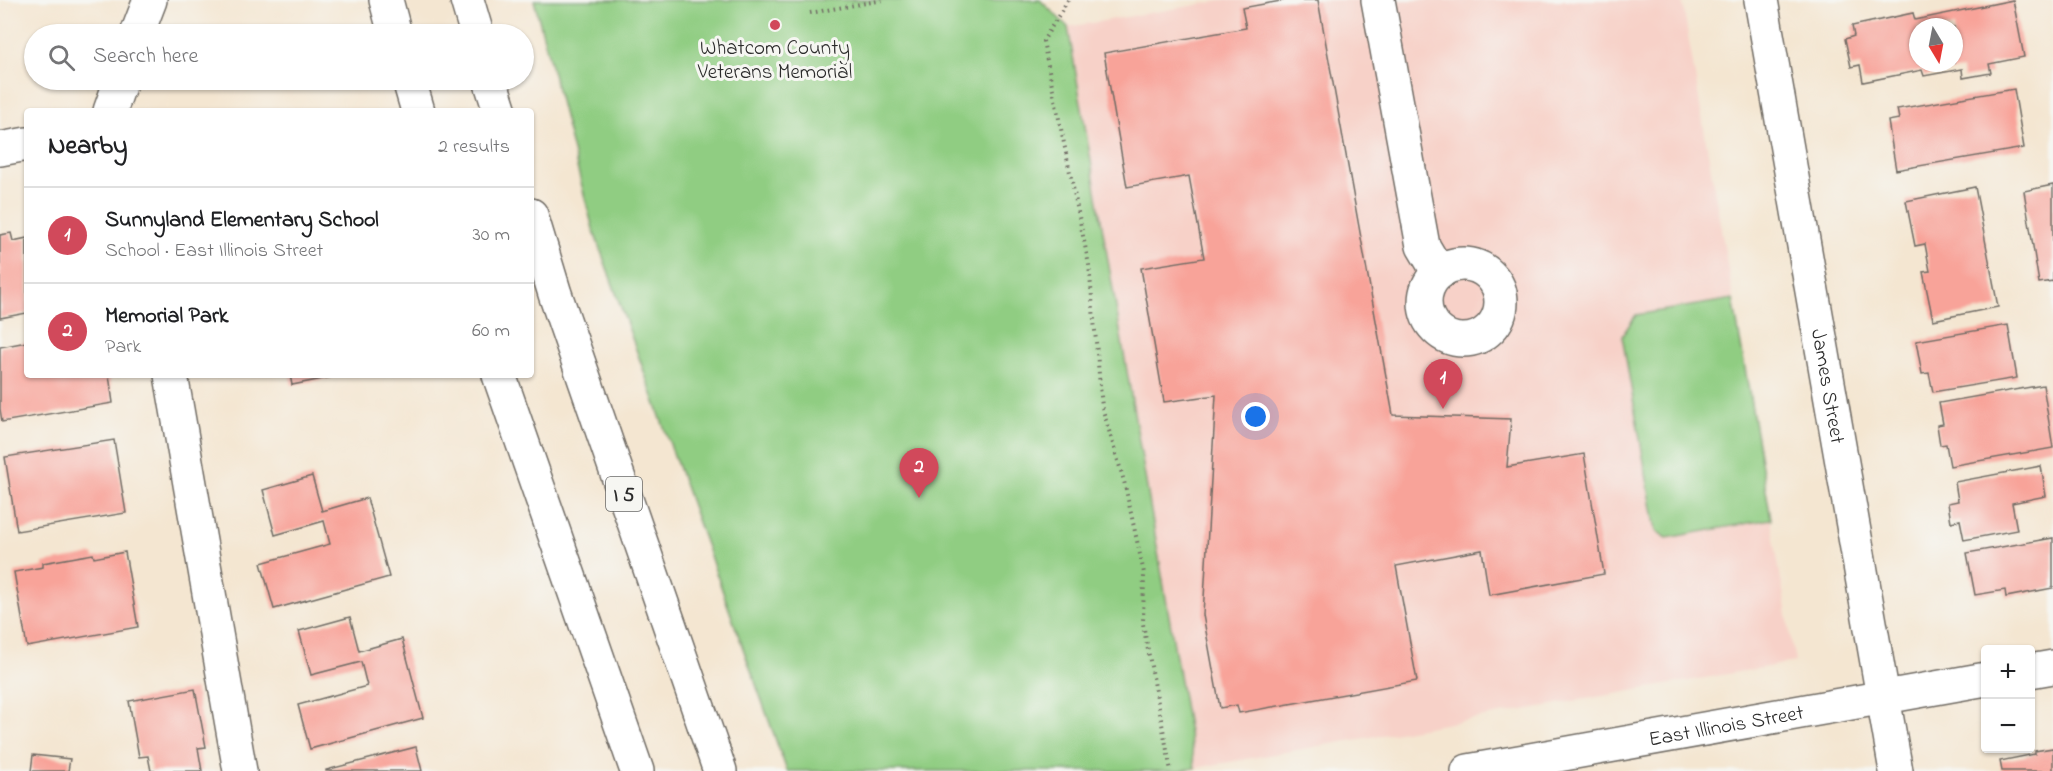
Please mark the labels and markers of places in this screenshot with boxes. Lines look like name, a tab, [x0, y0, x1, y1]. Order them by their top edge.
marker: Whatcom County Veterans Memorial	[768, 18, 782, 32]
place label: Whatcom County Veterans Memorial	[697, 34, 852, 88]
pin: 1	[1424, 360, 1462, 409]
pin: 2	[900, 448, 938, 498]

